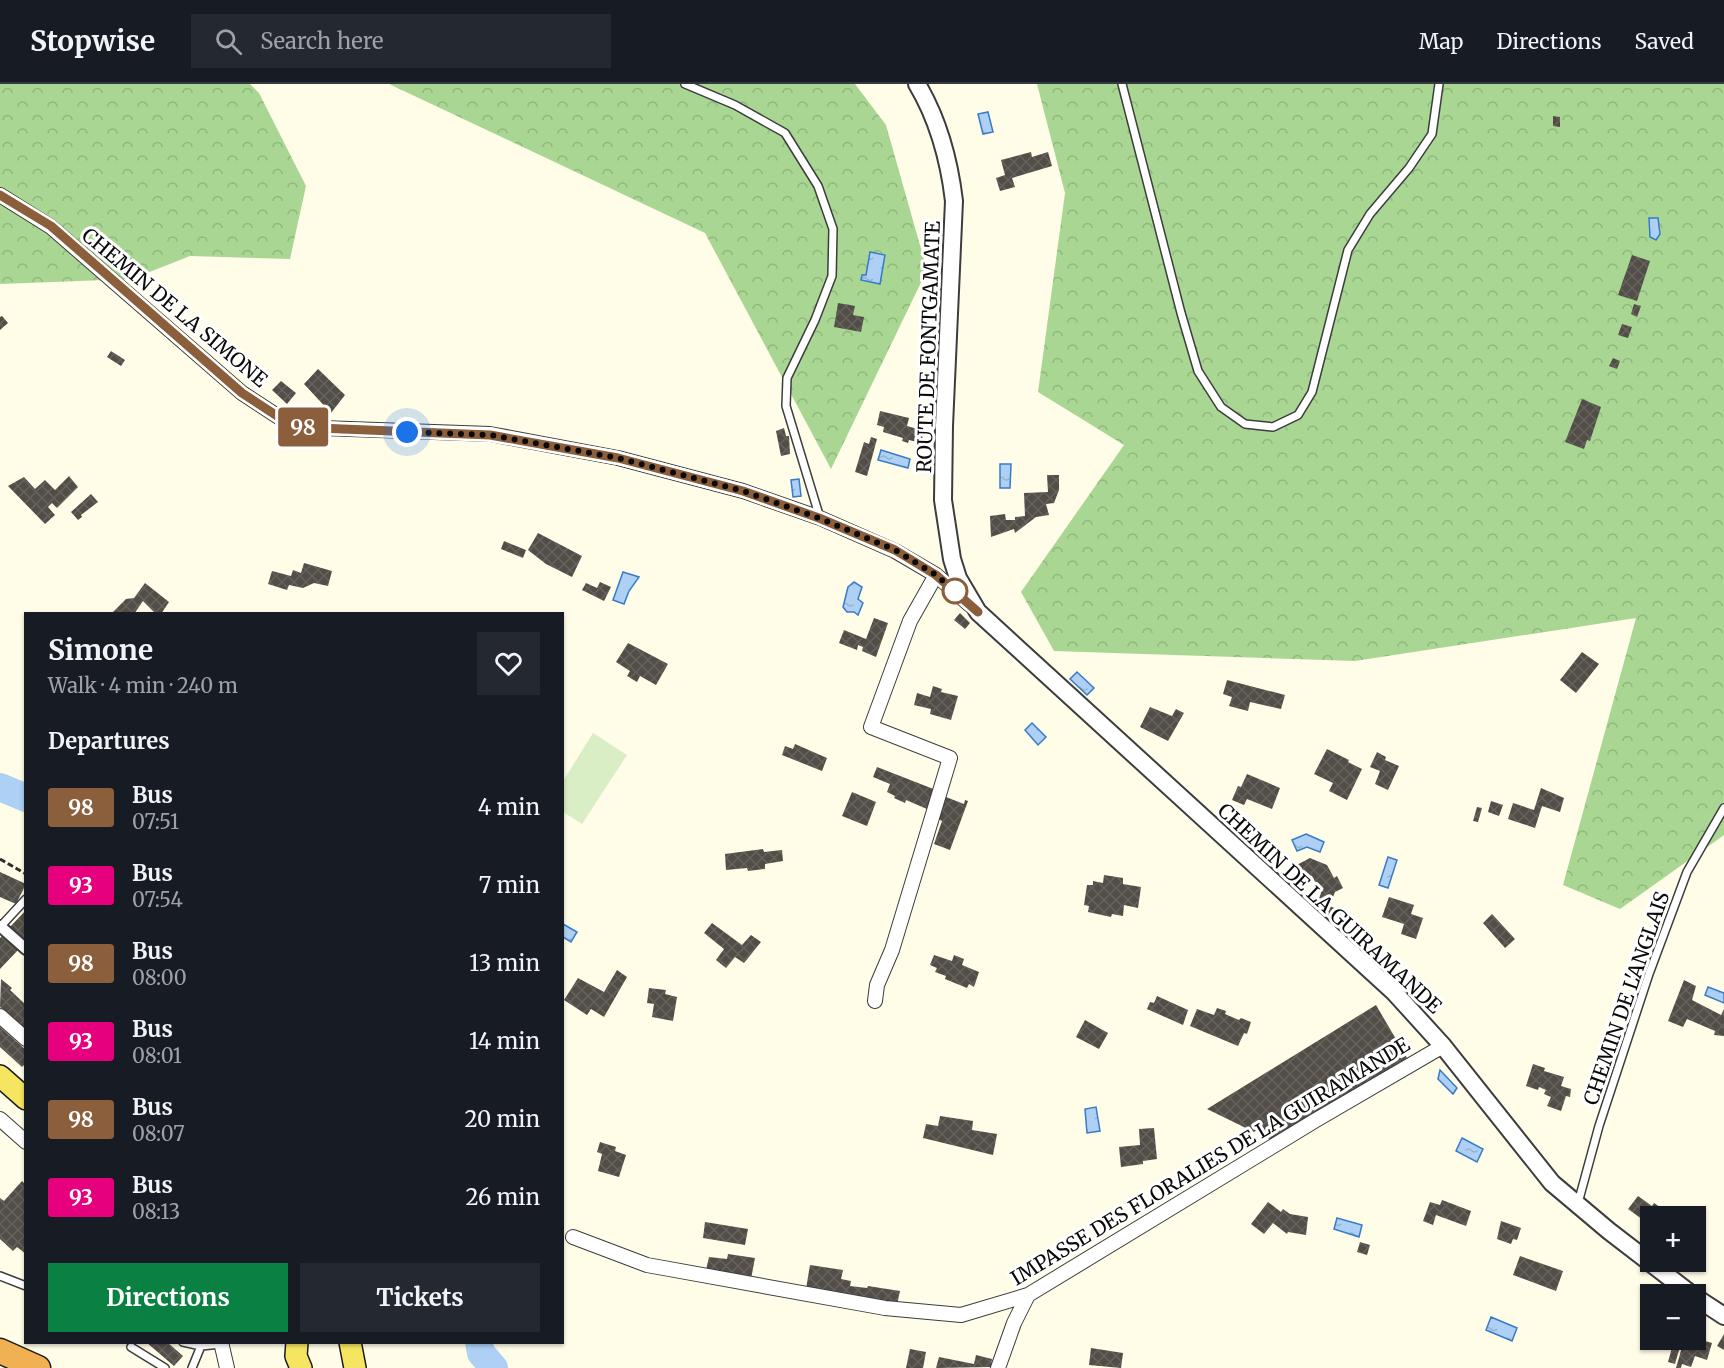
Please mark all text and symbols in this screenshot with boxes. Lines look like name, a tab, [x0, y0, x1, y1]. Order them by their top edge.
search box	[191, 14, 611, 68]
text: Stopwise	[30, 23, 155, 59]
icon: search	[212, 25, 245, 58]
text: Search here	[260, 27, 384, 55]
text: Map	[1419, 28, 1463, 55]
text: Directions	[1496, 28, 1601, 55]
text: Saved	[1634, 28, 1694, 55]
street label: ROUTE DE FONTGAMATE	[911, 220, 945, 473]
street label: CHEMIN DE LA SIMONE	[77, 222, 273, 392]
line badge: 98	[276, 408, 330, 446]
text: 98	[290, 414, 316, 441]
your location	[392, 417, 422, 447]
unlabelled marker	[942, 578, 968, 604]
text: Simone	[48, 632, 153, 668]
button: heart	[477, 632, 540, 695]
text: Walk · 4 min · 240 m	[48, 673, 238, 698]
text: Departures	[48, 727, 170, 755]
text: Bus	[132, 781, 173, 809]
text: 4 min	[478, 793, 540, 821]
text: 98	[68, 794, 94, 821]
street label: CHEMIN DE LA GUIRAMANDE	[1213, 798, 1447, 1019]
text: 07:51	[132, 809, 179, 834]
text: Bus	[132, 859, 173, 887]
text: 7 min	[479, 871, 540, 899]
text: 93	[69, 872, 93, 899]
text: 07:54	[132, 887, 183, 912]
street label: CHEMIN DE L'ANGLAIS	[1578, 888, 1674, 1108]
text: Bus	[132, 937, 173, 965]
text: 13 min	[469, 949, 540, 977]
text: 98	[68, 950, 94, 977]
text: 08:00	[132, 965, 187, 990]
text: Bus	[132, 1015, 173, 1043]
text: 14 min	[469, 1027, 540, 1055]
text: 93	[69, 1028, 93, 1055]
street label: IMPASSE DES FLORALIES DE LA GUIRAMANDE	[1006, 1031, 1414, 1290]
text: 08:01	[132, 1043, 182, 1068]
text: Bus	[132, 1093, 173, 1121]
text: 20 min	[464, 1105, 540, 1133]
text: 98	[68, 1106, 94, 1133]
text: 08:07	[132, 1121, 185, 1146]
text: Bus	[132, 1171, 173, 1199]
text: 26 min	[465, 1183, 540, 1211]
text: 93	[69, 1184, 93, 1211]
text: 08:13	[132, 1199, 180, 1224]
map controls	[1640, 1206, 1706, 1350]
button: +	[1640, 1206, 1706, 1272]
button: Directions	[48, 1263, 288, 1332]
button: Tickets	[300, 1263, 540, 1332]
button: −	[1640, 1284, 1706, 1350]

